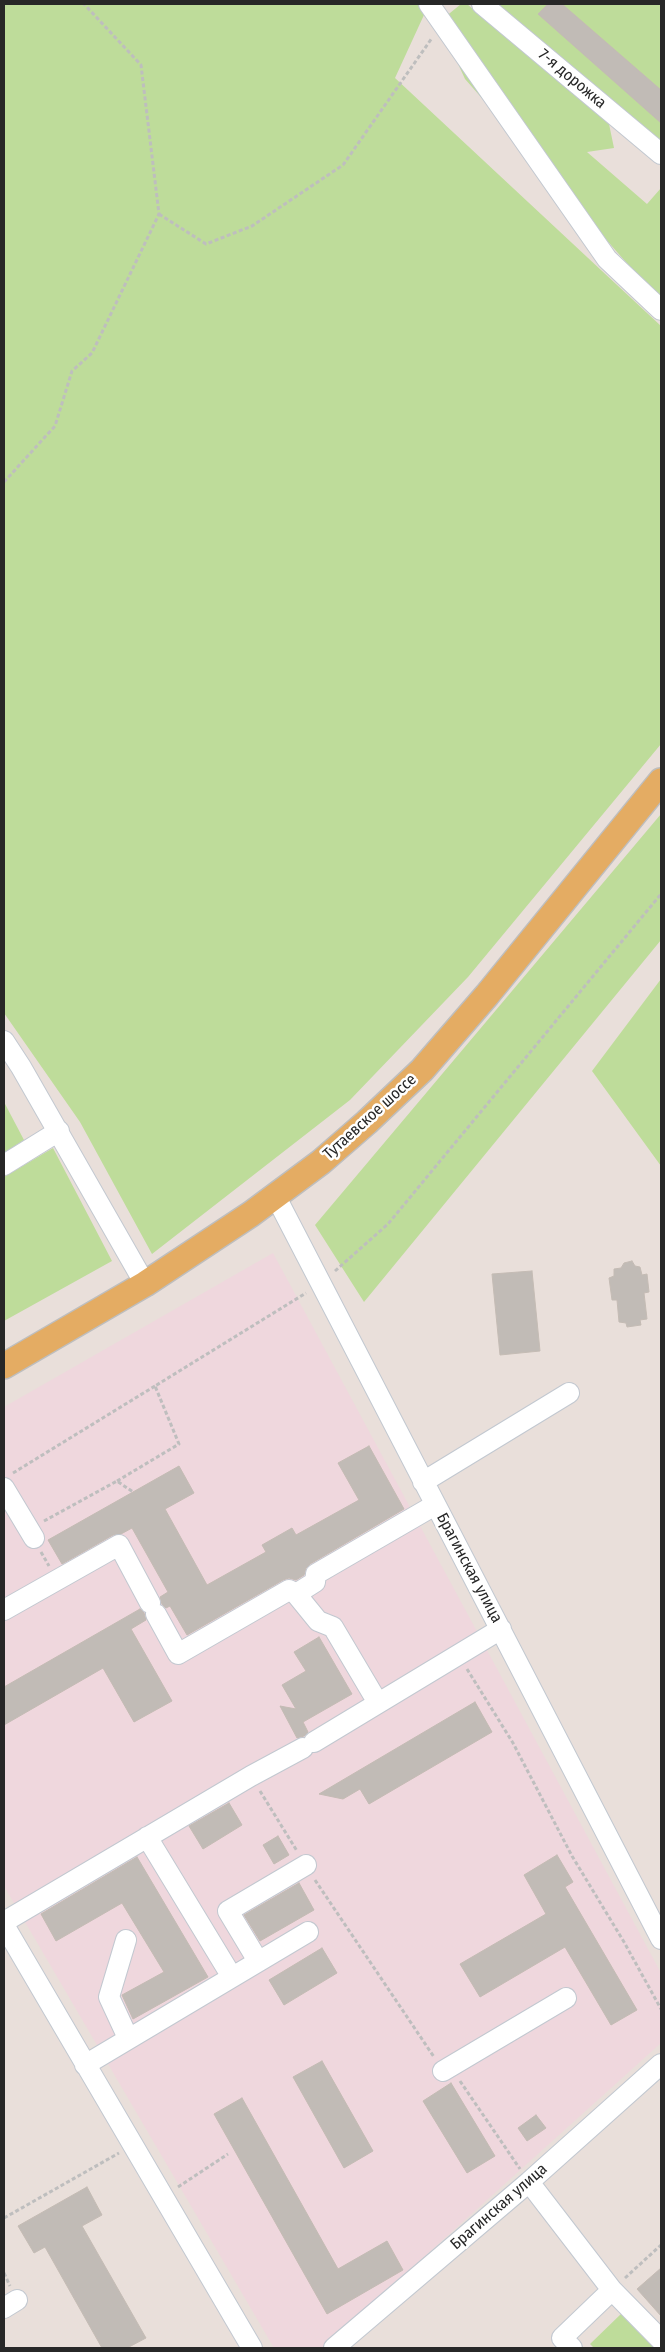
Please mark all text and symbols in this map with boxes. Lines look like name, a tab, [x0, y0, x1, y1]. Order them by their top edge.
street label: 7-я дорожка	[534, 45, 610, 113]
street label: Тутаевское шоссе	[319, 1070, 421, 1164]
street label: Брагинская улица	[432, 1510, 506, 1626]
street label: Брагинская улица	[447, 2160, 551, 2254]

